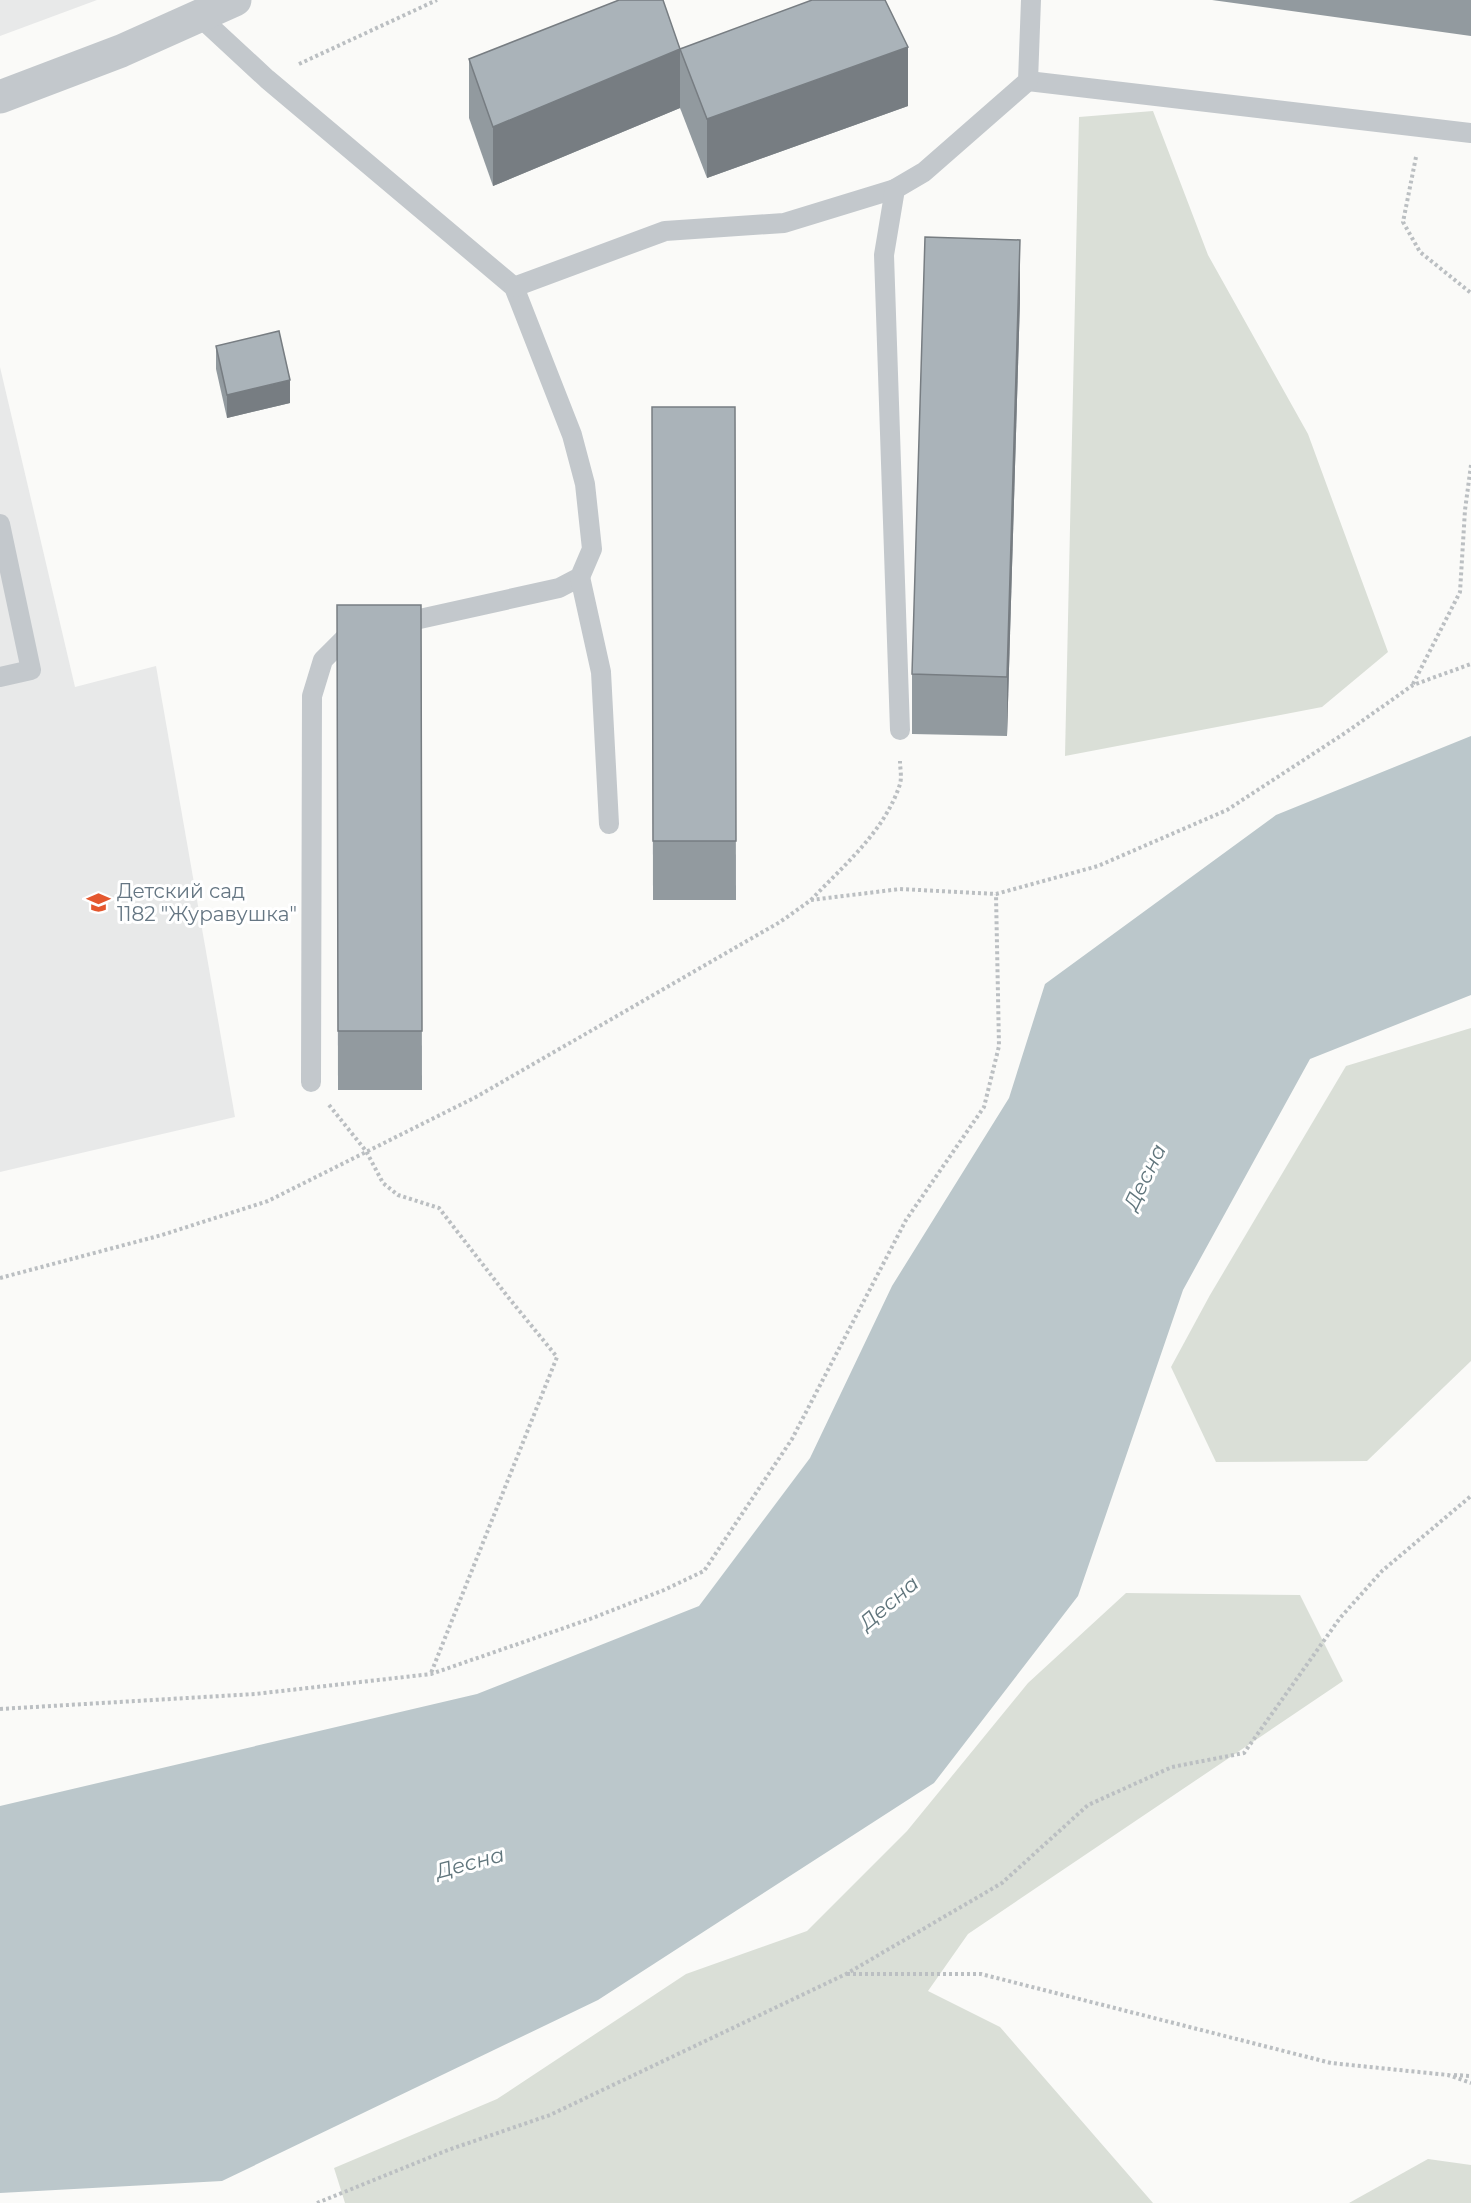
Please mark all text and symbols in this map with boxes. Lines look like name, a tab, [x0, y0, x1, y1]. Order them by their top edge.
place label: Детский сад 1182 "Журавушка"	[117, 879, 297, 926]
school or university icon: Детский сад 1182 "Журавушка"	[86, 889, 112, 915]
water label: Десна	[1117, 1140, 1171, 1216]
water label: Десна	[852, 1570, 924, 1636]
water label: Десна	[431, 1841, 507, 1884]

